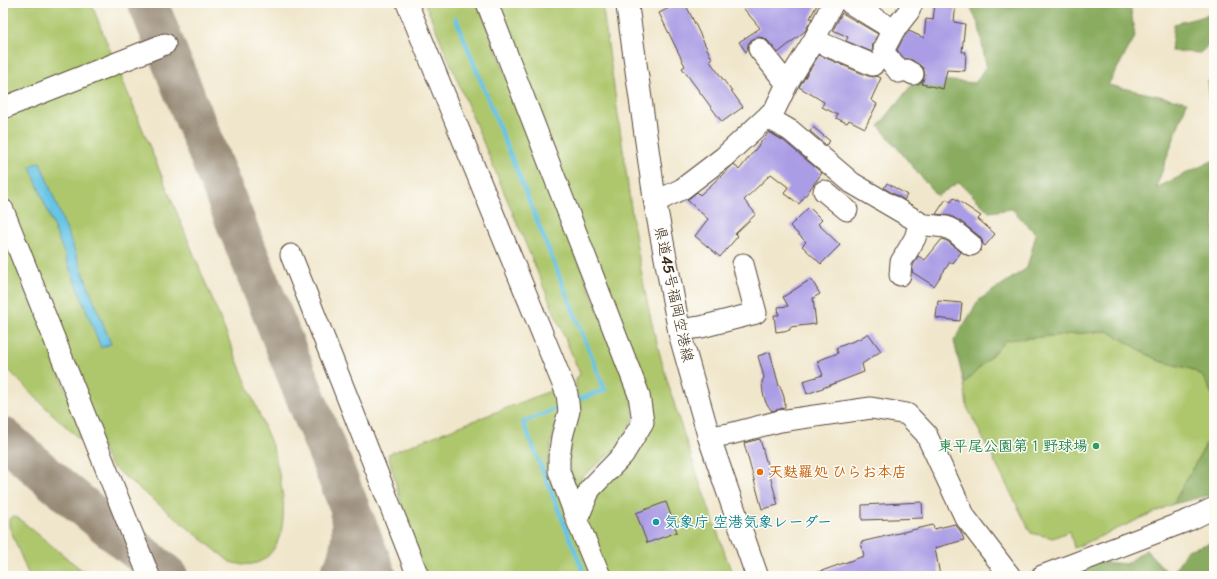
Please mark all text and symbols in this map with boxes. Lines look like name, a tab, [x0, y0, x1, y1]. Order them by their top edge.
street label: 県道45号福岡空港線	[647, 224, 701, 364]
place label: 東平尾公園第１野球場	[938, 433, 1088, 459]
marker: 東平尾公園第１野球場	[1091, 441, 1101, 451]
place label: 天麩羅処 ひらお本店	[768, 459, 907, 485]
marker: 天麩羅処 ひらお本店	[755, 467, 765, 477]
place label: 気象庁 空港気象レーダー	[664, 509, 832, 535]
marker: 気象庁 空港気象レーダー	[651, 517, 661, 527]

